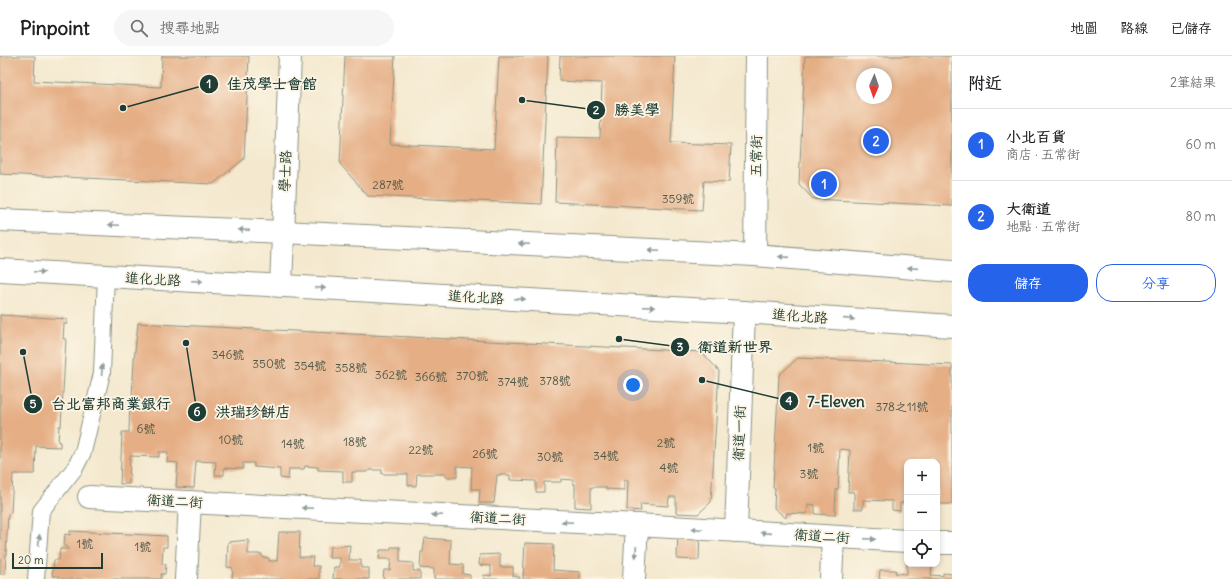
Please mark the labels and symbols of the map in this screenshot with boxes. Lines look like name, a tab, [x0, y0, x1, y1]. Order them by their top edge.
north arrow	[856, 68, 892, 104]
callout: 佳茂學士會館	[199, 71, 325, 98]
text: 佳茂學士會館	[227, 74, 317, 93]
text: 1	[207, 76, 211, 91]
callout: 勝美學	[586, 96, 667, 123]
text: 勝美學	[614, 100, 660, 119]
text: 2	[593, 102, 600, 117]
pin: 2	[863, 126, 889, 156]
street label: 五常街	[747, 135, 765, 177]
street label: 學士路	[275, 150, 295, 192]
pin: 1	[811, 169, 837, 199]
house number: 287號	[372, 177, 404, 192]
house number: 359號	[662, 191, 694, 206]
one-way arrow	[107, 222, 120, 228]
one-way arrow	[237, 227, 250, 234]
one-way arrow	[517, 241, 530, 247]
one-way arrow	[648, 247, 660, 254]
one-way arrow	[777, 254, 790, 261]
one-way arrow	[907, 264, 919, 271]
one-way arrow	[33, 269, 45, 276]
street label: 進化北路	[125, 269, 181, 289]
one-way arrow	[191, 278, 203, 285]
one-way arrow	[314, 285, 327, 291]
street label: 進化北路	[448, 287, 504, 307]
one-way arrow	[514, 296, 526, 303]
one-way arrow	[643, 303, 655, 310]
street label: 進化北路	[771, 305, 829, 327]
one-way arrow	[843, 316, 856, 322]
callout: 衛道新世界	[670, 333, 781, 360]
text: 衛道新世界	[697, 337, 773, 356]
text: 3	[677, 339, 684, 354]
house number: 346號	[212, 347, 244, 362]
house number: 350號	[252, 356, 286, 371]
house number: 354號	[294, 358, 326, 373]
house number: 358號	[335, 360, 367, 375]
one-way arrow	[99, 364, 105, 376]
house number: 362號	[375, 367, 407, 382]
house number: 370號	[456, 368, 488, 383]
house number: 366號	[415, 369, 447, 384]
house number: 378號	[539, 373, 571, 388]
house number: 374號	[497, 374, 529, 389]
your location	[623, 375, 643, 395]
callout: 7-Eleven	[779, 388, 872, 415]
callout: 台北富邦商業銀行	[23, 390, 179, 417]
text: 7-Eleven	[807, 392, 865, 411]
text: 4	[786, 393, 793, 408]
text: 台北富邦商業銀行	[51, 394, 171, 413]
text: 5	[30, 396, 37, 411]
callout: 洪瑞珍餅店	[187, 398, 298, 425]
house number: 378之11號	[875, 399, 929, 414]
text: 洪瑞珍餅店	[215, 402, 291, 421]
text: 6	[194, 404, 201, 419]
street label: 衛道一街	[729, 405, 749, 461]
house number: 6號	[137, 421, 155, 436]
house number: 10號	[219, 432, 243, 447]
house number: 18號	[343, 434, 367, 449]
house number: 2號	[657, 435, 675, 450]
house number: 14號	[281, 436, 305, 451]
house number: 1號	[808, 440, 824, 455]
house number: 22號	[408, 442, 434, 457]
house number: 26號	[472, 446, 498, 461]
house number: 34號	[593, 448, 619, 463]
house number: 30號	[537, 449, 563, 464]
house number: 4號	[660, 460, 678, 475]
house number: 3號	[800, 466, 818, 481]
street label: 衛道二街	[147, 491, 203, 511]
one-way arrow	[301, 504, 313, 511]
street label: 衛道二街	[470, 508, 526, 528]
one-way arrow	[431, 511, 443, 518]
one-way arrow	[561, 518, 573, 525]
one-way arrow	[691, 525, 703, 532]
street label: 衛道二街	[793, 525, 851, 547]
one-way arrow	[760, 529, 772, 536]
one-way arrow	[35, 534, 42, 546]
house number: 1號	[77, 536, 93, 551]
one-way arrow	[864, 536, 876, 543]
house number: 1號	[135, 539, 151, 554]
one-way arrow	[632, 546, 639, 558]
scale bar	[12, 551, 103, 570]

